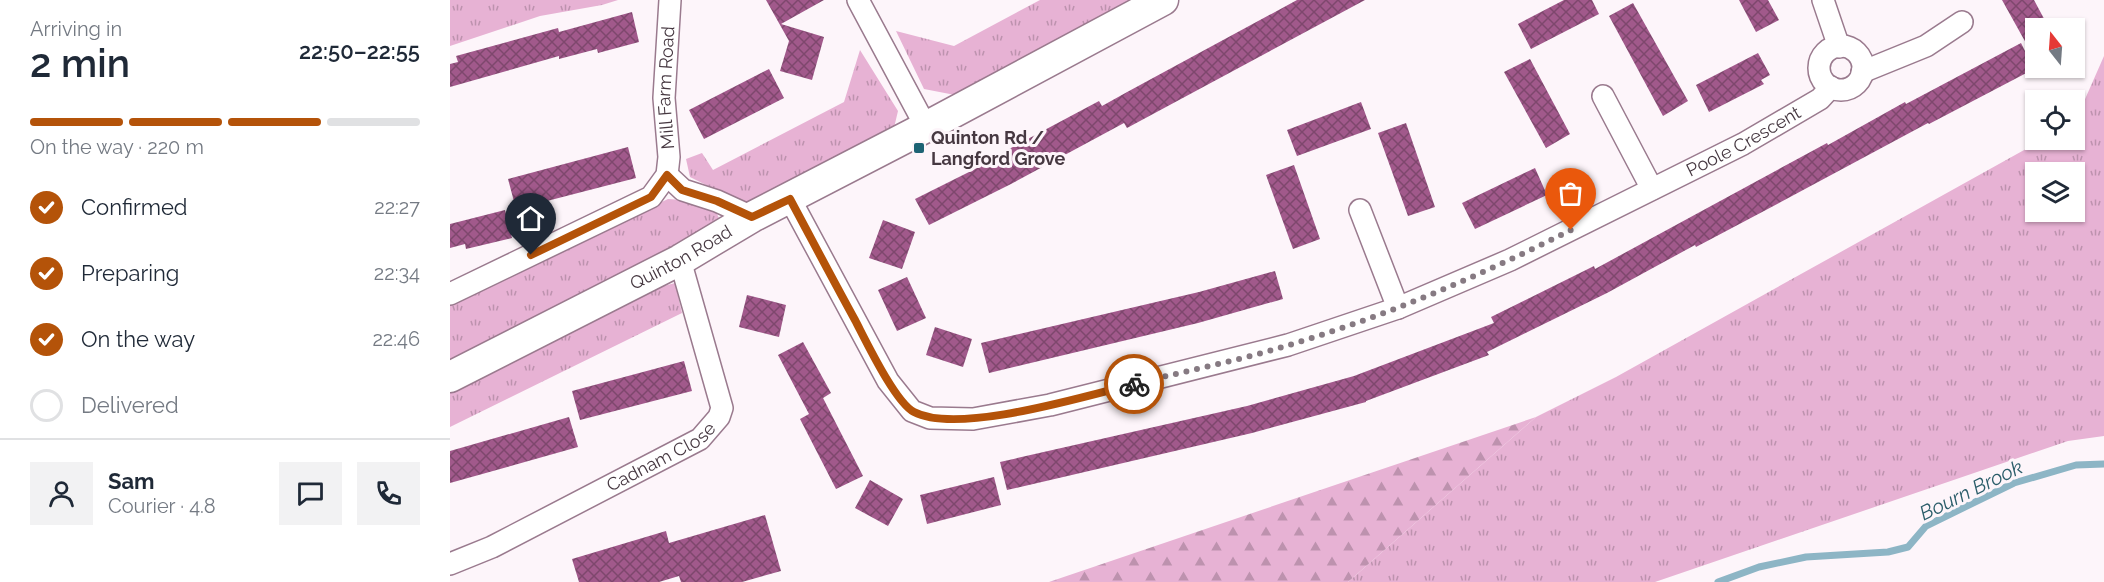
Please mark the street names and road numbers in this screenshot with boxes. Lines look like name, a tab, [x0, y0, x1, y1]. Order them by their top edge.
street label: Mill Farm Road	[653, 25, 678, 150]
street label: Poole Crescent	[1683, 102, 1804, 181]
street label: Quinton Road	[626, 220, 735, 294]
street label: Cadnam Close	[603, 418, 720, 496]

